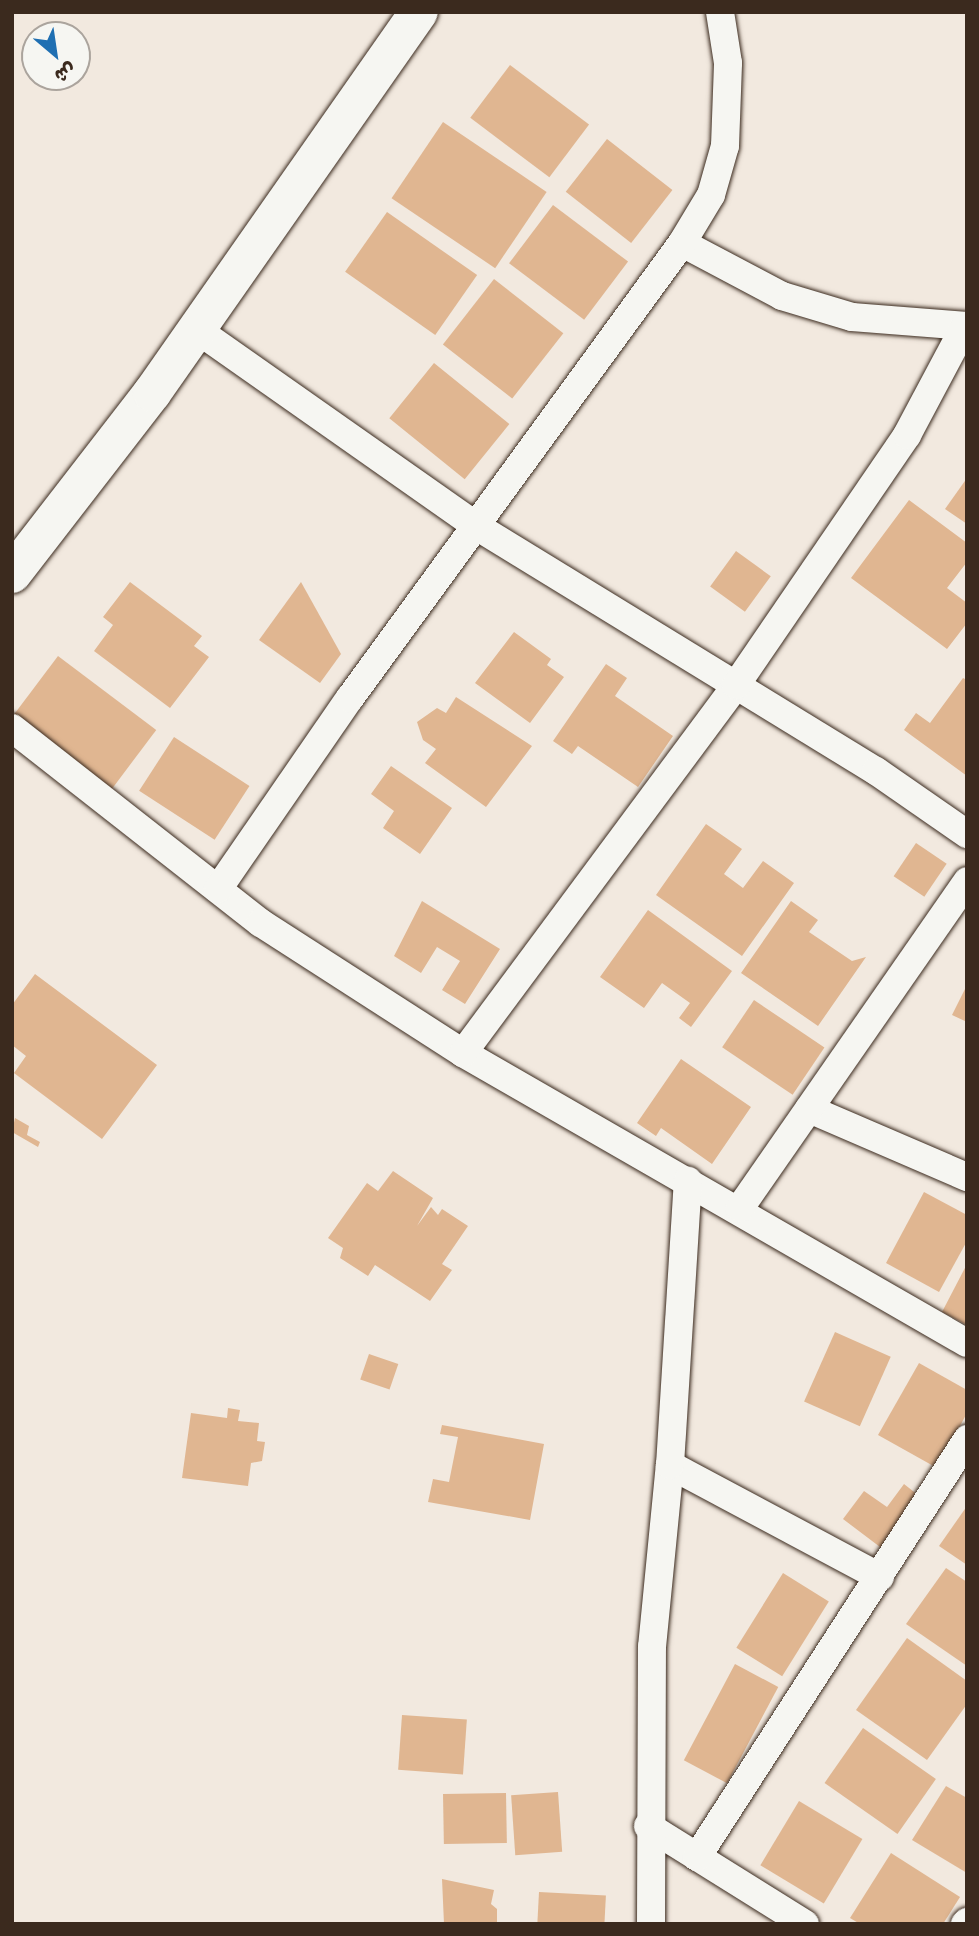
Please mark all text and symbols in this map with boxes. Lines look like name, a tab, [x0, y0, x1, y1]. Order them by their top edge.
north arrow	[21, 21, 91, 91]
text: ش	[51, 58, 80, 87]

